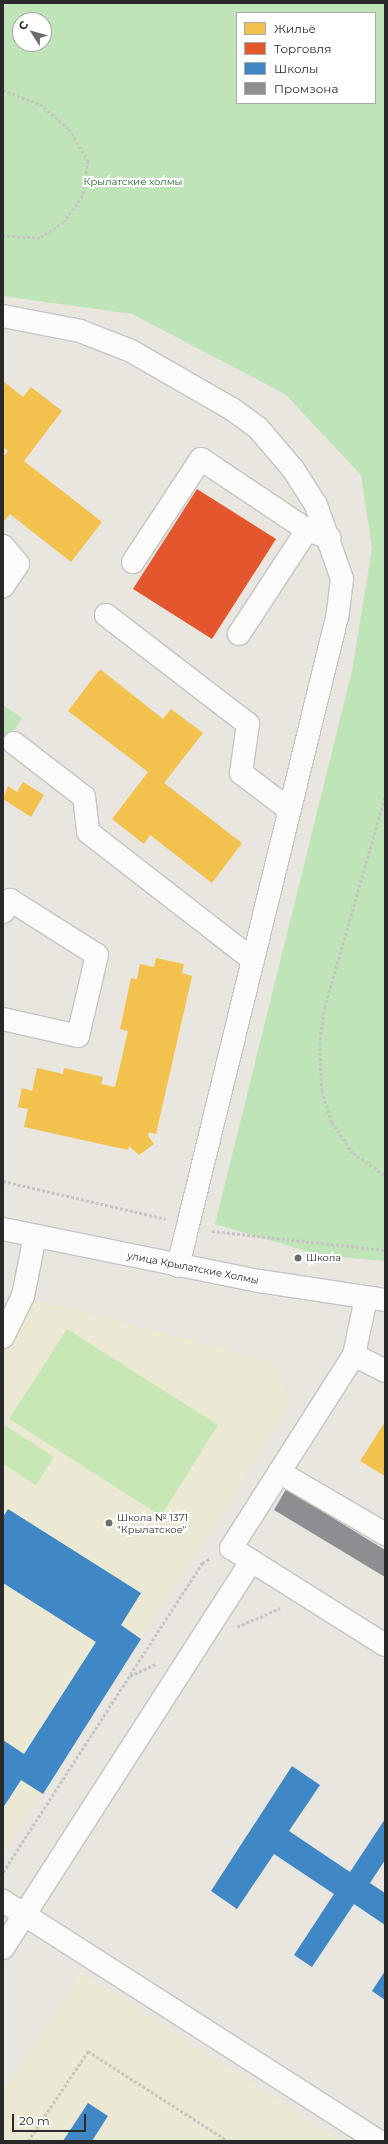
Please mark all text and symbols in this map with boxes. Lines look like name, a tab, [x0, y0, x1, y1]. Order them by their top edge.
north arrow	[12, 12, 52, 52]
legend	[236, 12, 376, 104]
text: С	[15, 18, 31, 33]
text: Жильё	[274, 21, 316, 36]
text: Торговля	[274, 41, 331, 56]
text: Школы	[274, 61, 319, 76]
text: Промзона	[274, 81, 338, 96]
park label: Крылатские холмы	[84, 176, 182, 188]
street label: улица Крылатские Холмы	[126, 1249, 260, 1287]
place label: Школа	[306, 1252, 341, 1264]
marker: Школа	[293, 1253, 303, 1263]
place label: Школа № 1371 "Крылатское"	[117, 1511, 188, 1534]
marker: Школа № 1371 "Крылатское"	[104, 1518, 114, 1528]
scale bar	[14, 2106, 88, 2132]
text: 20 m	[19, 2113, 50, 2128]

